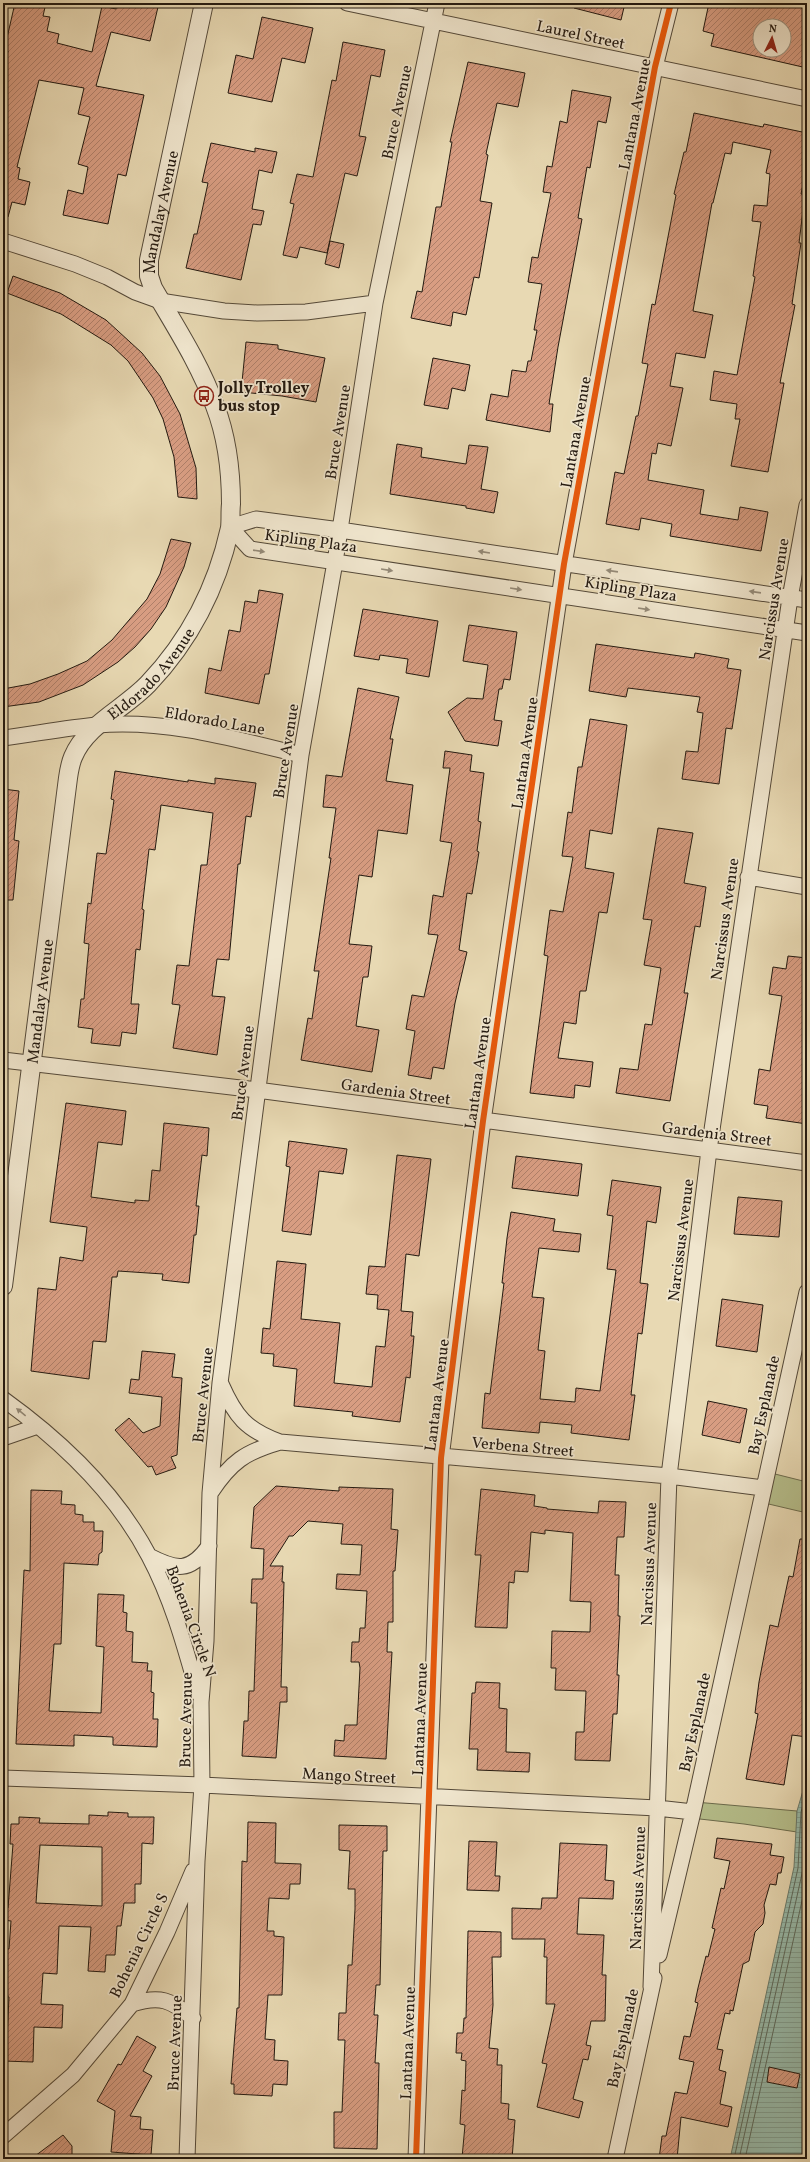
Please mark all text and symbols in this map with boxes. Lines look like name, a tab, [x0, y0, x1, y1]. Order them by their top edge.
street label: Laurel Street	[534, 16, 627, 56]
north arrow	[752, 18, 792, 58]
text: N	[768, 22, 777, 37]
street label: Lantana Avenue	[614, 57, 658, 172]
street label: Bruce Avenue	[377, 63, 419, 162]
street label: Mandalay Avenue	[140, 149, 185, 274]
street label: Lantana Avenue	[556, 375, 598, 490]
place label: Jolly Trolley bus stop	[217, 378, 309, 418]
street label: Bruce Avenue	[321, 383, 357, 481]
bus stop icon: Jolly Trolley bus stop	[193, 385, 215, 407]
street label: Kipling Plaza	[263, 525, 358, 559]
street label: Narcissus Avenue	[754, 537, 796, 662]
one-way arrow	[253, 548, 265, 554]
one-way arrow	[478, 549, 490, 555]
one-way arrow	[381, 567, 393, 573]
one-way arrow	[606, 568, 618, 574]
street label: Kipling Plaza	[583, 572, 678, 608]
one-way arrow	[510, 586, 522, 592]
one-way arrow	[749, 589, 761, 595]
one-way arrow	[638, 606, 650, 612]
street label: Eldorado Avenue	[104, 624, 201, 726]
street label: Lantana Avenue	[507, 696, 545, 811]
street label: Eldorado Lane	[163, 702, 267, 742]
street label: Bruce Avenue	[269, 702, 305, 800]
street label: Narcissus Avenue	[706, 857, 745, 982]
street label: Mandalay Avenue	[23, 938, 60, 1065]
street label: Lantana Avenue	[460, 1016, 498, 1131]
street label: Bruce Avenue	[227, 1024, 261, 1122]
street label: Gardenia Street	[340, 1074, 452, 1112]
street label: Gardenia Street	[661, 1117, 773, 1153]
street label: Narcissus Avenue	[664, 1178, 700, 1303]
street label: Lantana Avenue	[420, 1338, 456, 1453]
street label: Bruce Avenue	[188, 1346, 220, 1444]
street label: Bay Esplanade	[744, 1354, 786, 1457]
one-way arrow	[16, 1408, 26, 1417]
street label: Verbena Street	[471, 1433, 575, 1463]
street label: Narcissus Avenue	[637, 1502, 663, 1626]
street label: Bohenia Circle N	[160, 1563, 221, 1681]
street label: Lantana Avenue	[408, 1662, 434, 1776]
street label: Bay Esplanade	[675, 1671, 717, 1774]
street label: Bruce Avenue	[175, 1672, 199, 1768]
street label: Mango Street	[301, 1764, 397, 1790]
street label: Narcissus Avenue	[626, 1826, 652, 1950]
street label: Bohenia Circle S	[105, 1890, 175, 2002]
street label: Lantana Avenue	[396, 1986, 422, 2100]
street label: Bay Esplanade	[603, 1987, 645, 2090]
street label: Bruce Avenue	[163, 1995, 189, 2091]

